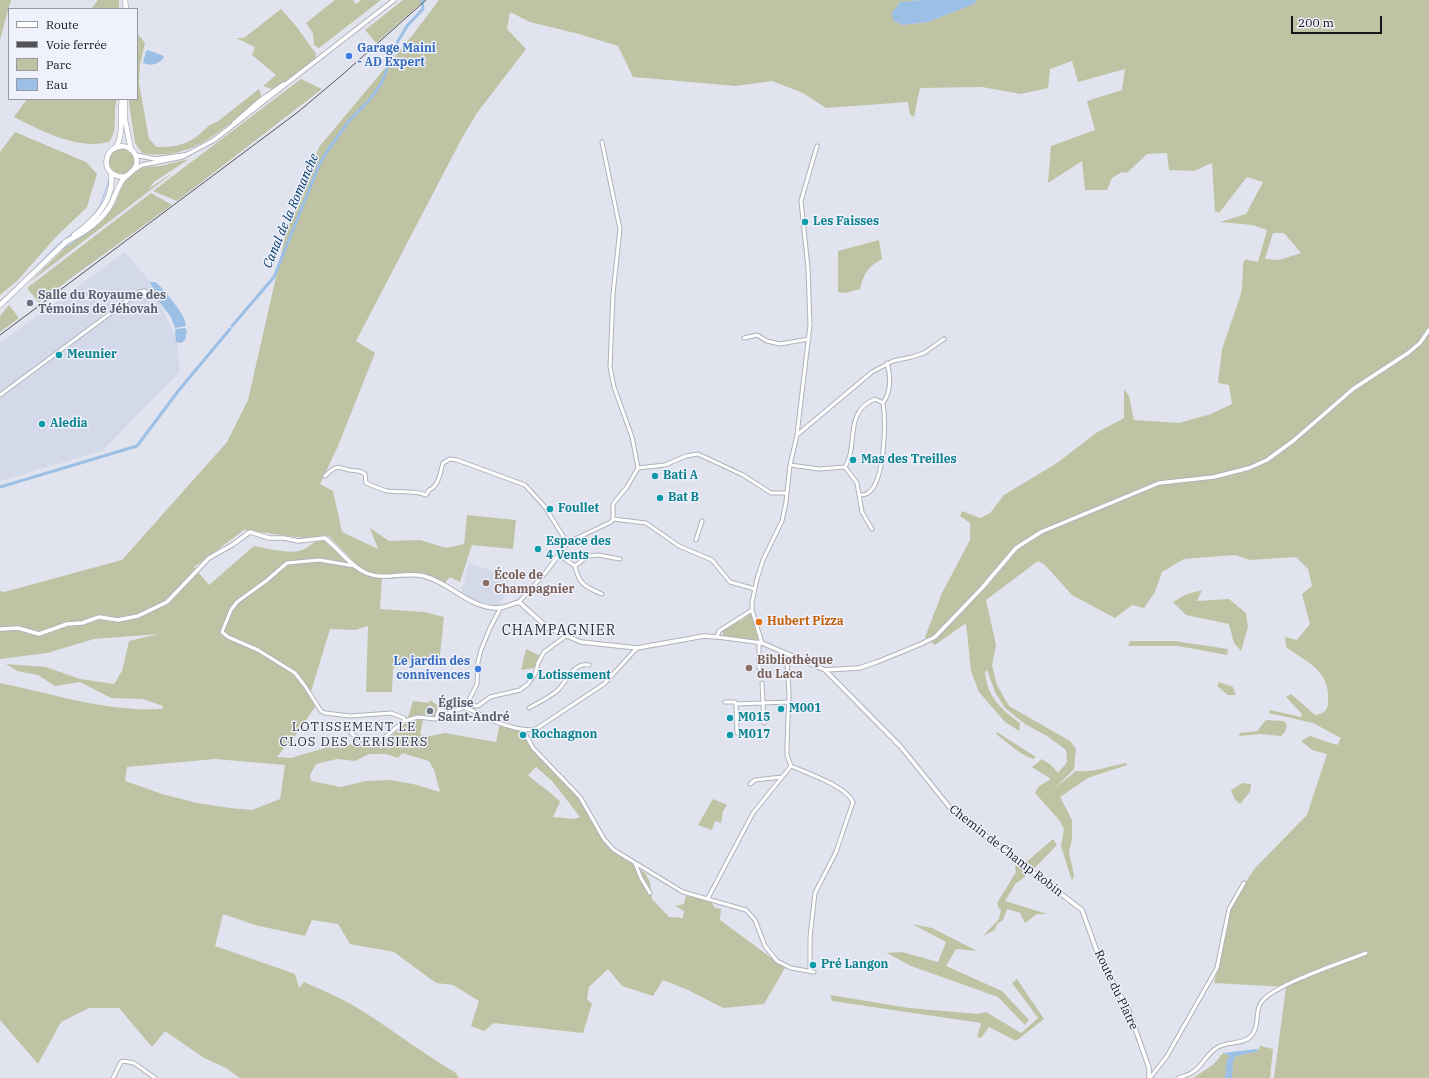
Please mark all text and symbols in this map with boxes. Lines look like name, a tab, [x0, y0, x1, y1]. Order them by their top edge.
legend	[8, 8, 138, 100]
scale bar	[1293, 8, 1384, 34]
text: 200 m	[1298, 15, 1334, 30]
text: Route	[46, 17, 79, 32]
text: Voie ferrée	[46, 37, 107, 52]
place label: Garage Maini - AD Expert	[357, 42, 436, 70]
marker: Garage Maini - AD Expert	[344, 51, 354, 61]
text: Parc	[46, 57, 71, 72]
text: Eau	[46, 77, 68, 92]
water label: Canal de la Romanche	[260, 151, 322, 271]
place label: Les Faisses	[813, 215, 879, 229]
marker: Les Faisses	[800, 217, 810, 227]
place label: Salle du Royaume des Témoins de Jéhovah	[38, 289, 166, 317]
marker: Salle du Royaume des Témoins de Jéhovah	[25, 298, 35, 308]
place label: Meunier	[67, 348, 117, 362]
marker: Meunier	[54, 350, 64, 360]
place label: Aledia	[50, 417, 88, 431]
marker: Aledia	[37, 419, 47, 429]
place label: Mas des Treilles	[861, 453, 957, 467]
marker: Mas des Treilles	[848, 455, 858, 465]
place label: Bati A	[663, 469, 698, 483]
marker: Bati A	[650, 471, 660, 481]
place label: Bat B	[668, 491, 699, 505]
marker: Bat B	[655, 493, 665, 503]
place label: Foullet	[558, 502, 599, 516]
marker: Foullet	[545, 504, 555, 514]
place label: Espace des 4 Vents	[546, 535, 611, 563]
marker: Espace des 4 Vents	[533, 544, 543, 554]
place label: École de Champagnier	[494, 569, 574, 597]
marker: École de Champagnier	[481, 578, 491, 588]
place label: Hubert Pizza	[767, 615, 844, 629]
marker: Hubert Pizza	[754, 617, 764, 627]
district label: CHAMPAGNIER	[502, 623, 616, 639]
place label: Bibliothèque du Laca	[757, 654, 833, 682]
place label: Le jardin des connivences	[394, 655, 470, 683]
marker: Bibliothèque du Laca	[744, 663, 754, 673]
marker: Le jardin des connivences	[473, 664, 483, 674]
place label: Lotissement	[538, 669, 611, 683]
marker: Lotissement	[525, 671, 535, 681]
place label: Église Saint-André	[438, 697, 509, 725]
place label: M001	[789, 702, 821, 716]
marker: M001	[776, 704, 786, 714]
marker: Église Saint-André	[425, 706, 435, 716]
place label: M015	[738, 711, 770, 725]
marker: M015	[725, 713, 735, 723]
district label: LOTISSEMENT LE CLOS DES CERISIERS	[280, 719, 428, 750]
place label: Rochagnon	[531, 728, 597, 742]
place label: M017	[738, 728, 770, 742]
marker: Rochagnon	[518, 730, 528, 740]
marker: M017	[725, 730, 735, 740]
street label: Chemin de Champ Robin	[946, 802, 1066, 900]
street label: Route du Platre	[1091, 948, 1141, 1032]
place label: Pré Langon	[821, 958, 889, 972]
marker: Pré Langon	[808, 960, 818, 970]

